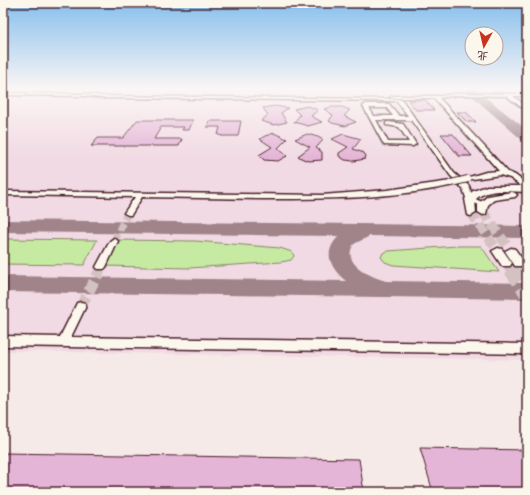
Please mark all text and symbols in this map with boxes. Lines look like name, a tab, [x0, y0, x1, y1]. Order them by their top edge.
north arrow	[464, 26, 504, 66]
text: 北	[476, 48, 489, 64]

